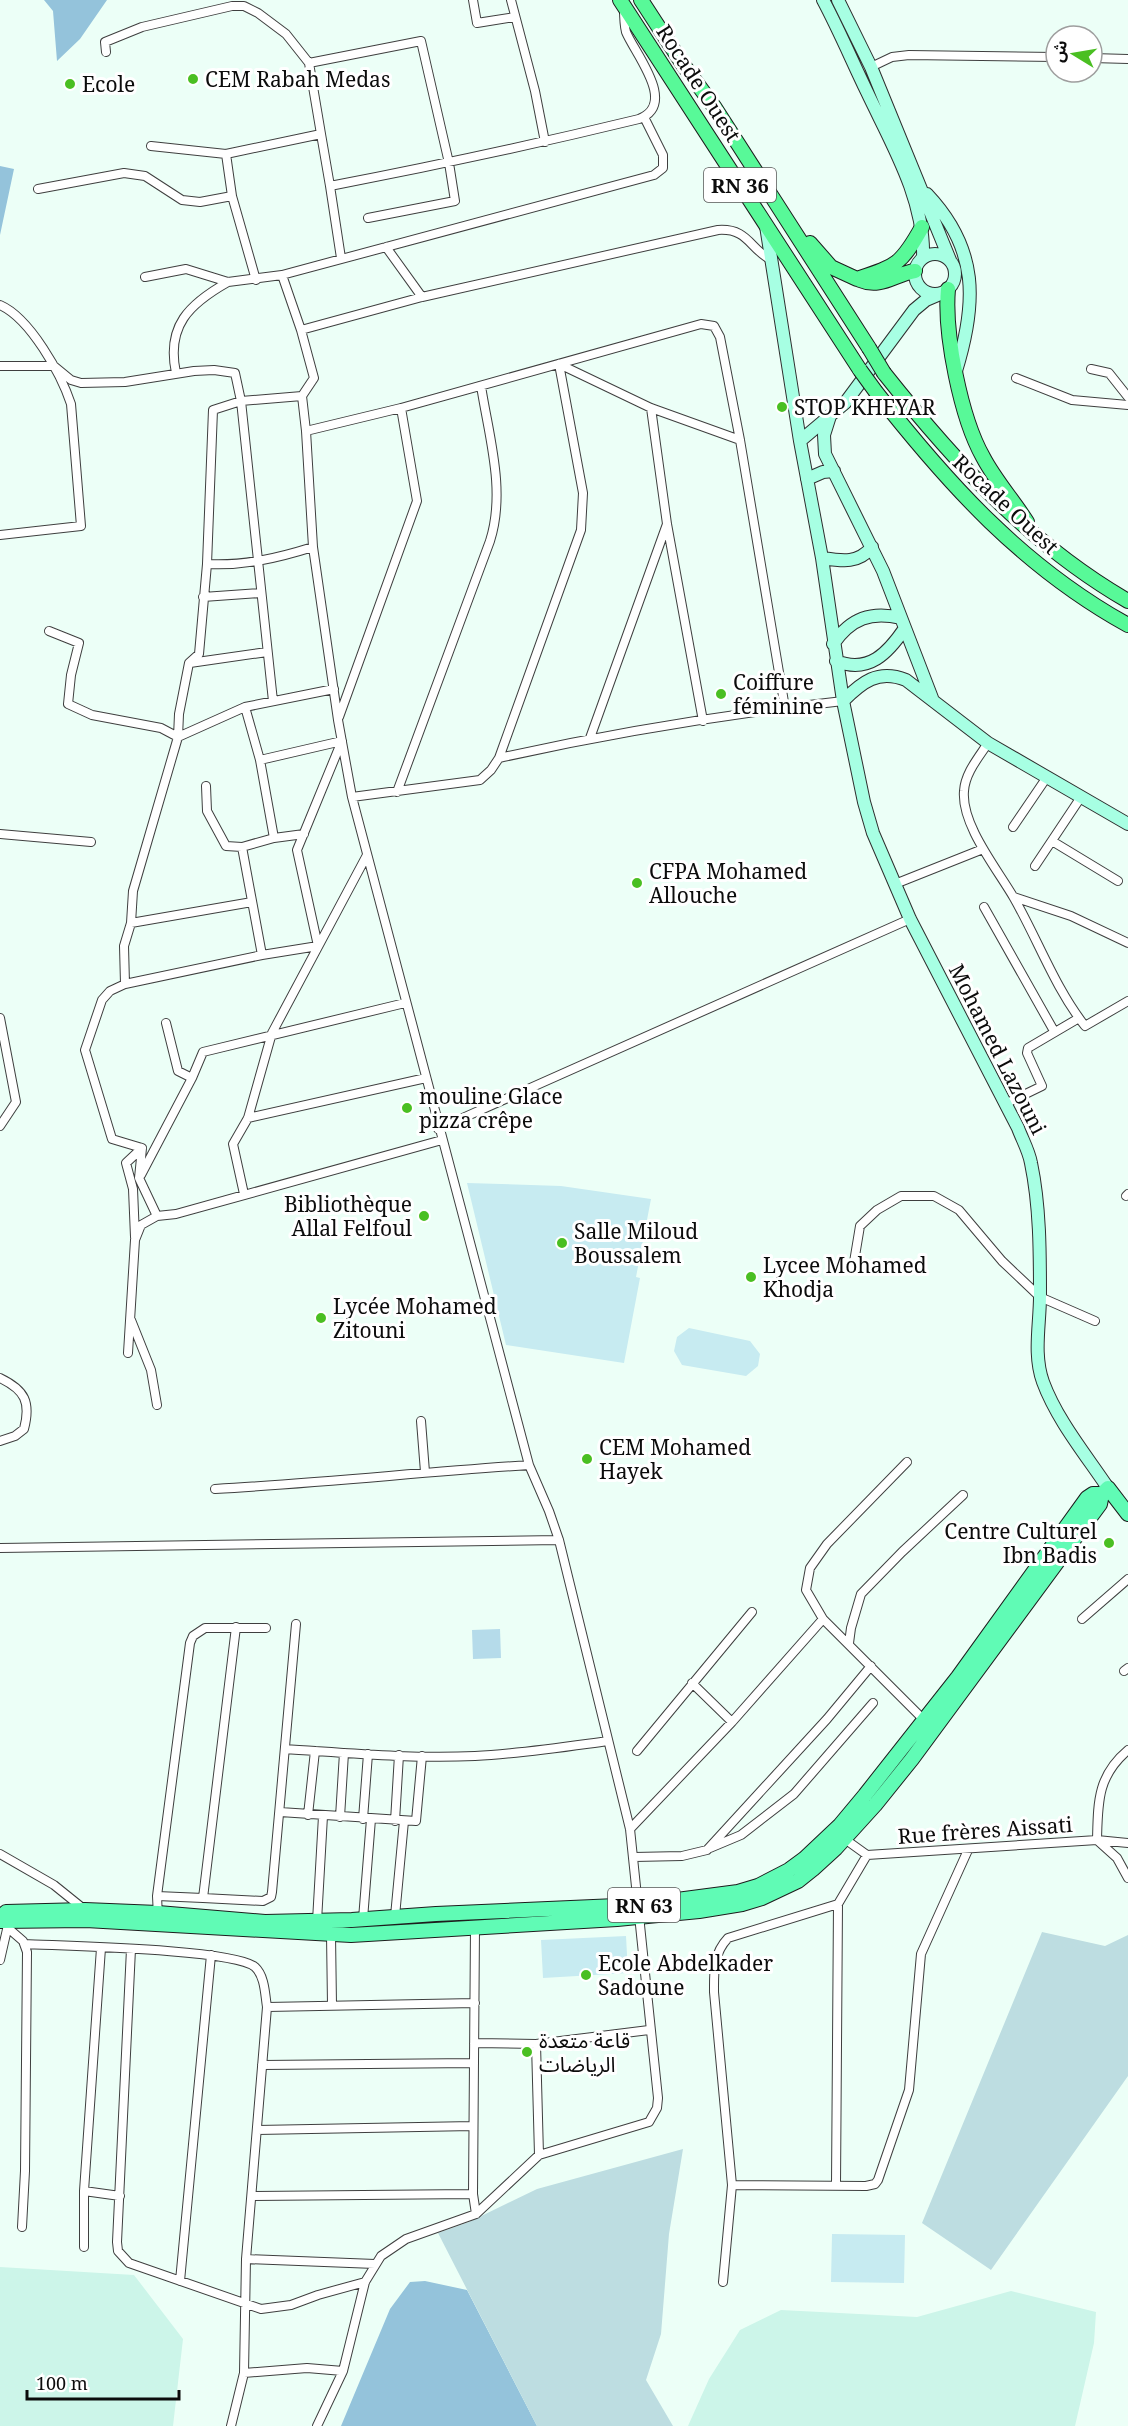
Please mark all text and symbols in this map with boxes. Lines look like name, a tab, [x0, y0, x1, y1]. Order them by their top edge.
street label: Rocade Ouest	[651, 19, 747, 147]
north arrow	[1044, 24, 1104, 84]
text: ش	[1046, 38, 1072, 64]
place label: CEM Rabah Medas	[205, 65, 390, 93]
place label: Ecole	[82, 70, 135, 98]
marker: CEM Rabah Medas	[186, 72, 200, 86]
marker: Ecole	[63, 77, 77, 91]
road number: RN 36	[704, 168, 776, 202]
place label: STOP KHEYAR	[794, 393, 936, 421]
marker: STOP KHEYAR	[775, 400, 789, 414]
street label: Rocade Ouest	[947, 448, 1065, 560]
place label: Coiffure féminine	[733, 668, 824, 720]
marker: Coiffure féminine	[714, 687, 728, 701]
place label: CFPA Mohamed Allouche	[649, 857, 807, 909]
marker: CFPA Mohamed Allouche	[630, 876, 644, 890]
street label: Mohamed Lazouni	[943, 959, 1053, 1139]
place label: mouline Glace pizza crêpe	[419, 1082, 563, 1134]
marker: mouline Glace pizza crêpe	[400, 1101, 414, 1115]
place label: Bibliothèque Allal Felfoul	[284, 1190, 412, 1242]
marker: Bibliothèque Allal Felfoul	[417, 1209, 431, 1223]
place label: Salle Miloud Boussalem	[574, 1217, 698, 1269]
marker: Salle Miloud Boussalem	[555, 1236, 569, 1250]
place label: Lycee Mohamed Khodja	[763, 1251, 927, 1303]
marker: Lycee Mohamed Khodja	[744, 1270, 758, 1284]
place label: Lycée Mohamed Zitouni	[333, 1292, 497, 1344]
marker: Lycée Mohamed Zitouni	[314, 1311, 328, 1325]
place label: CEM Mohamed Hayek	[599, 1433, 751, 1485]
marker: CEM Mohamed Hayek	[580, 1452, 594, 1466]
place label: Centre Culturel Ibn Badis	[944, 1517, 1097, 1569]
marker: Centre Culturel Ibn Badis	[1102, 1536, 1116, 1550]
street label: Rue frères Aissati	[897, 1810, 1074, 1850]
road number: RN 63	[608, 1888, 680, 1922]
place label: Ecole Abdelkader Sadoune	[598, 1949, 773, 2001]
marker: Ecole Abdelkader Sadoune	[579, 1968, 593, 1982]
place label: قاعة متعدة الرياضات	[539, 2026, 630, 2078]
marker: قاعة متعدة الرياضات	[520, 2045, 534, 2059]
scale bar	[27, 2363, 178, 2401]
text: 100 m	[36, 2371, 88, 2395]

